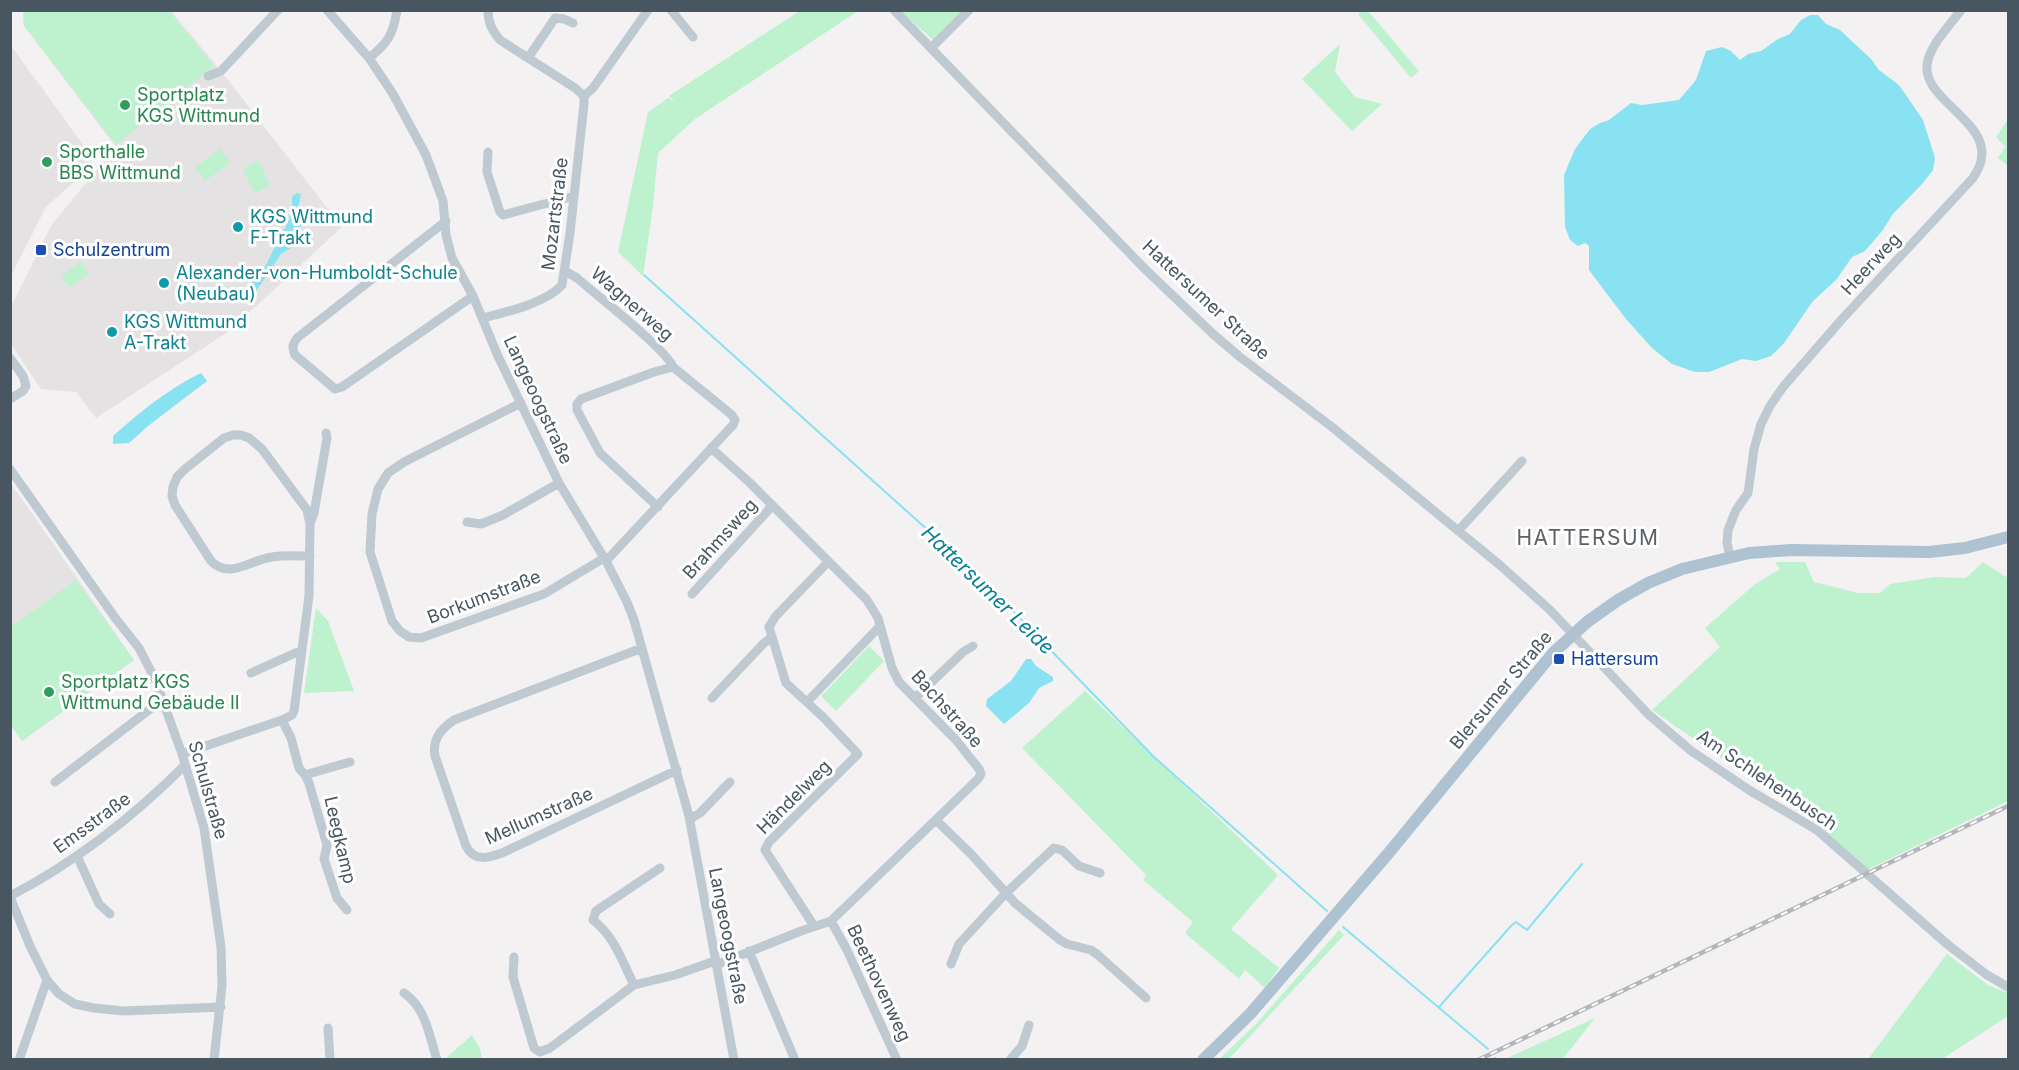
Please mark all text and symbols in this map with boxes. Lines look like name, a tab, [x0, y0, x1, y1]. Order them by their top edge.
place label: Sportplatz KGS Wittmund	[137, 84, 260, 126]
marker: Sportplatz KGS Wittmund	[118, 98, 132, 112]
place label: Sporthalle BBS Wittmund	[59, 141, 181, 183]
marker: Sporthalle BBS Wittmund	[40, 155, 54, 169]
street label: Mozartstraße	[537, 156, 572, 272]
place label: KGS Wittmund F-Trakt	[250, 206, 373, 248]
marker: KGS Wittmund F-Trakt	[231, 220, 245, 234]
street label: Heerweg	[1837, 228, 1905, 299]
street label: Hattersumer Straße	[1138, 235, 1274, 364]
place label: Schulzentrum	[53, 239, 170, 260]
marker: Schulzentrum	[34, 243, 48, 257]
place label: Alexander-von-Humboldt-Schule (Neubau)	[176, 262, 458, 304]
street label: Wagnerweg	[587, 262, 678, 345]
marker: Alexander-von-Humboldt-Schule (Neubau)	[157, 276, 171, 290]
place label: KGS Wittmund A-Trakt	[124, 311, 247, 353]
marker: KGS Wittmund A-Trakt	[105, 325, 119, 339]
street label: Langeoogstraße	[500, 332, 577, 467]
street label: Brahmsweg	[678, 494, 761, 583]
water label: Hattersumer Leide	[917, 521, 1059, 659]
district label: HATTERSUM	[1516, 525, 1660, 550]
street label: Borkumstraße	[424, 565, 543, 628]
street label: Blersumer Straße	[1445, 626, 1556, 753]
place label: Hattersum	[1571, 648, 1659, 669]
marker: Hattersum	[1552, 652, 1566, 666]
street label: Bachstraße	[907, 666, 988, 752]
place label: Sportplatz KGS Wittmund Gebäude II	[61, 671, 240, 713]
marker: Sportplatz KGS Wittmund Gebäude II	[42, 685, 56, 699]
street label: Am Schlehenbusch	[1693, 725, 1841, 834]
street label: Schulstraße	[184, 738, 233, 841]
street label: Händelweg	[752, 755, 835, 838]
street label: Mellumstraße	[482, 782, 596, 849]
street label: Emsstraße	[49, 788, 134, 858]
street label: Leegkamp	[320, 794, 361, 886]
street label: Langeoogstraße	[705, 866, 752, 1006]
street label: Beethovenweg	[843, 921, 916, 1045]

